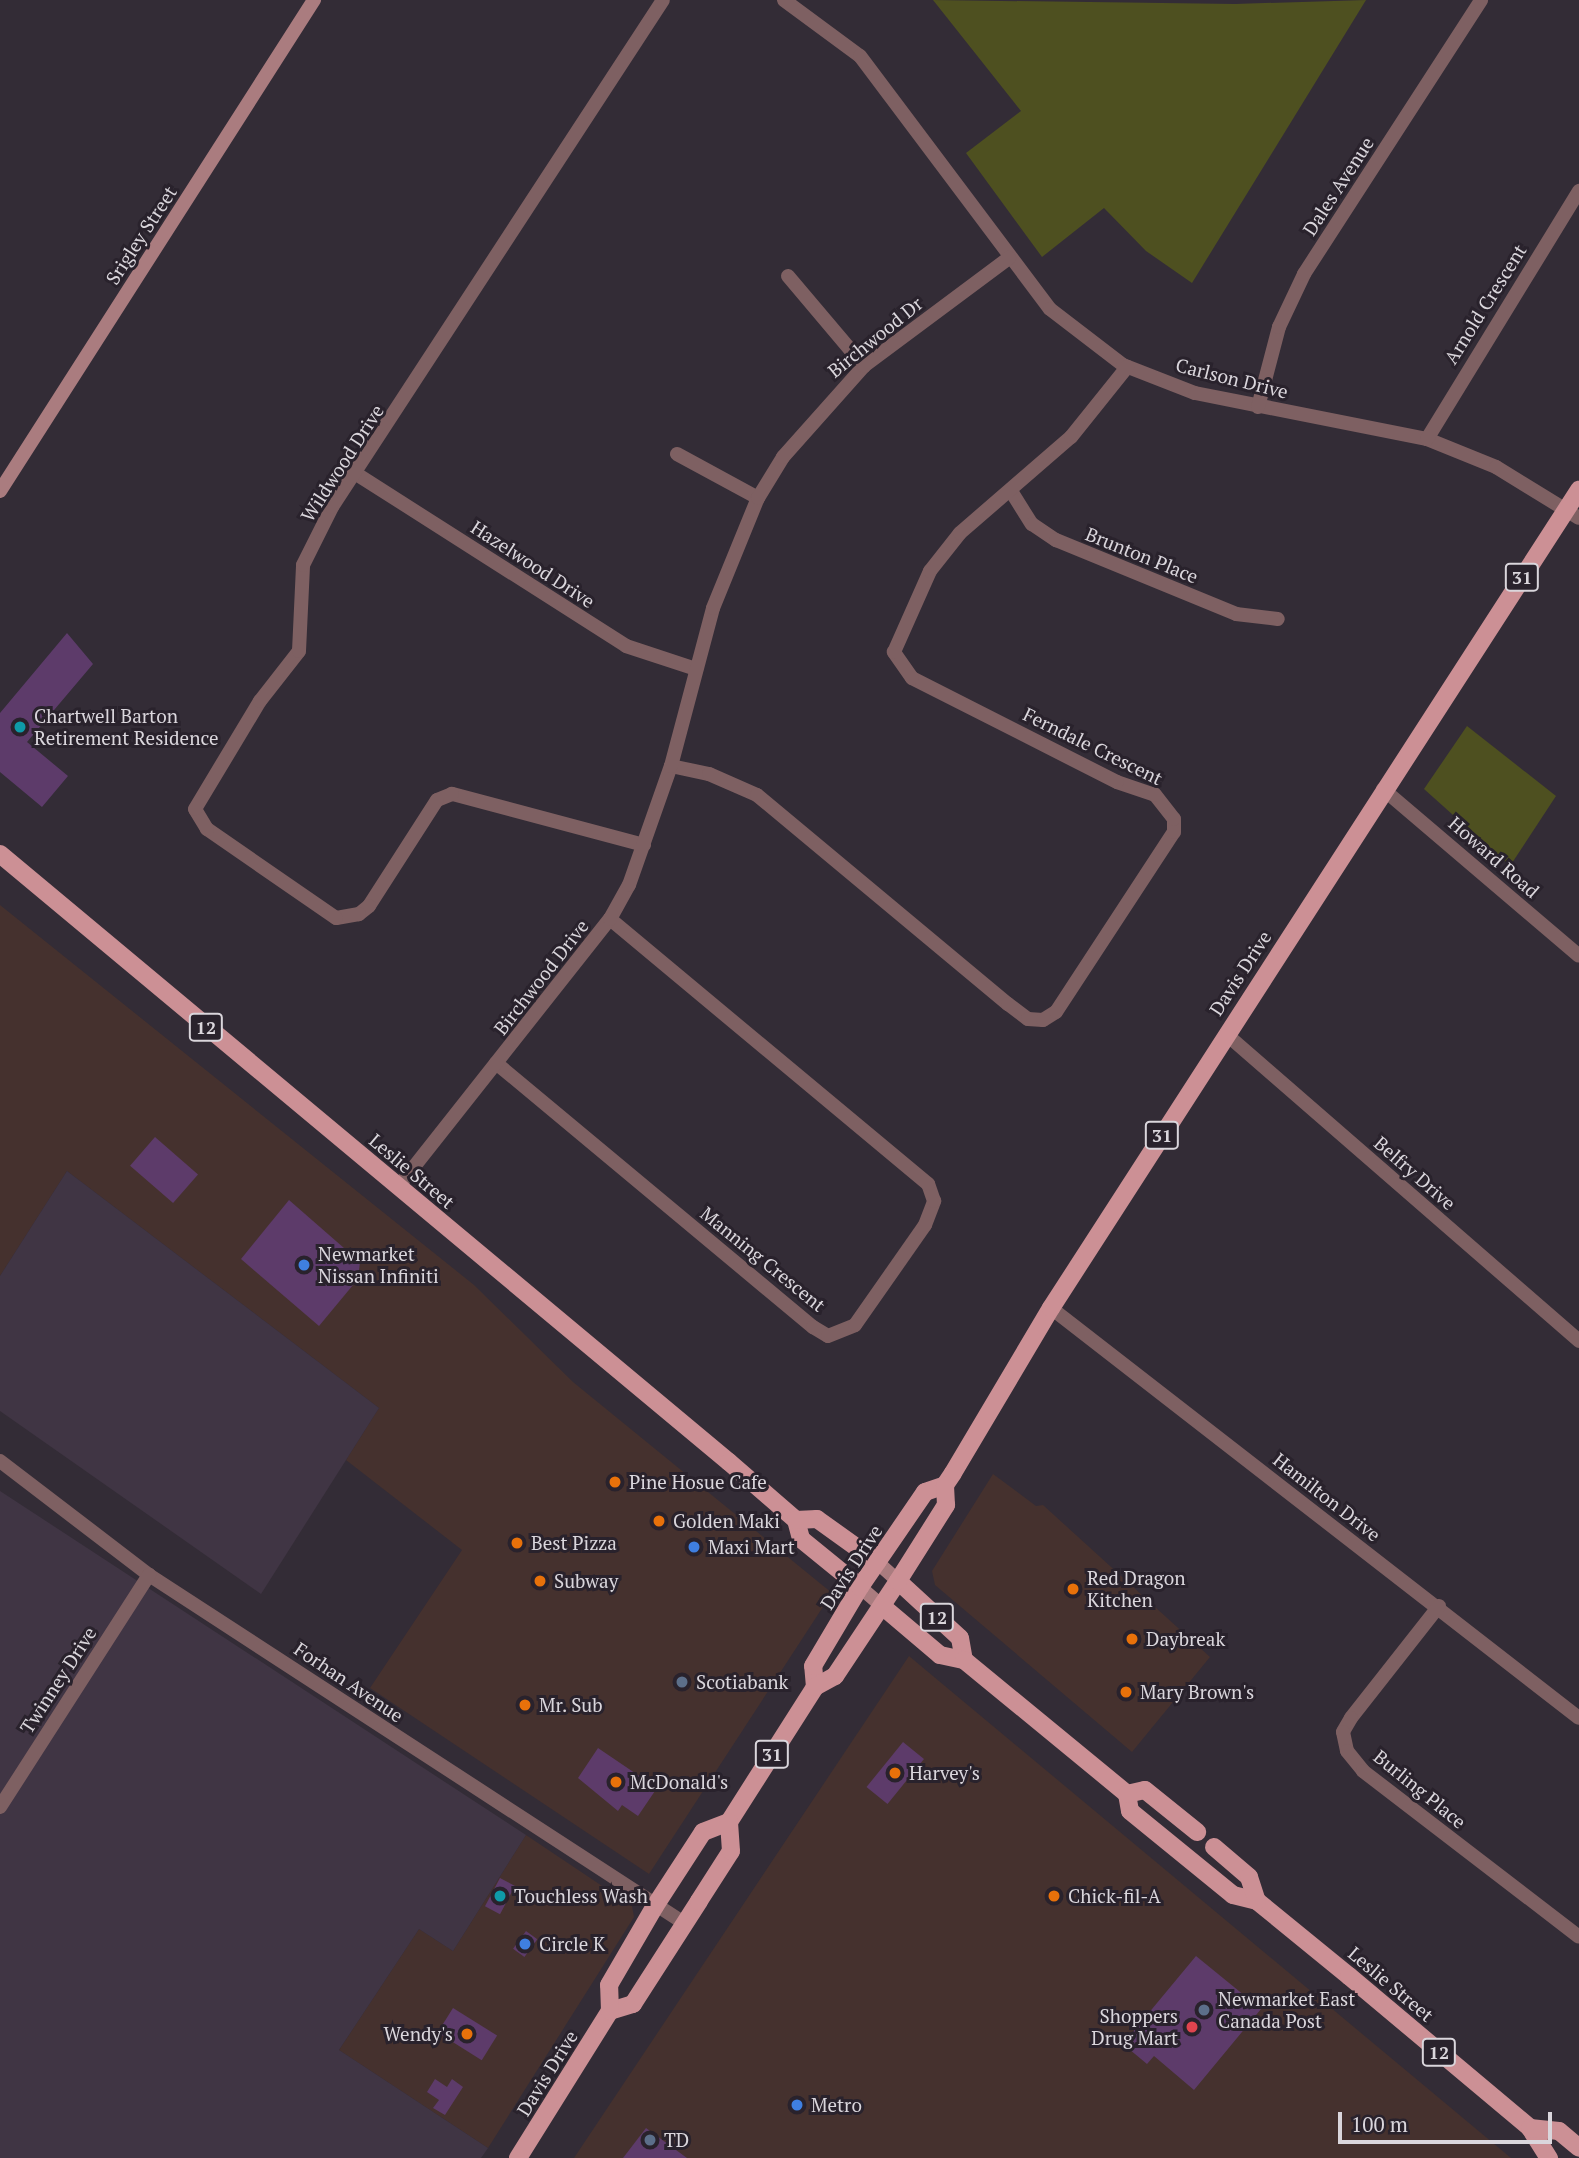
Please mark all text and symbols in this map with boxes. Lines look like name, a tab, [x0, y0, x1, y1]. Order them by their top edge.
street label: Dales Avenue	[1298, 132, 1378, 240]
street label: Srigley Street	[101, 181, 181, 289]
street label: Arnold Crescent	[1439, 240, 1531, 368]
street label: Birchwood Dr	[823, 292, 927, 382]
street label: Carlson Drive	[1174, 353, 1290, 403]
street label: Wildwood Drive	[296, 400, 388, 526]
street label: Hazelwood Drive	[467, 516, 599, 612]
street label: Brunton Place	[1082, 522, 1202, 588]
road number: 31	[1504, 562, 1540, 592]
street label: Ferndale Crescent	[1020, 702, 1166, 790]
place label: Chartwell Barton Retirement Residence	[34, 705, 219, 749]
marker: Chartwell Barton Retirement Residence	[12, 719, 28, 735]
street label: Howard Road	[1444, 812, 1544, 902]
street label: Birchwood Drive	[489, 915, 593, 1039]
street label: Davis Drive	[1204, 926, 1276, 1020]
road number: 12	[188, 1012, 224, 1042]
road number: 31	[1144, 1120, 1180, 1150]
street label: Leslie Street	[365, 1129, 459, 1213]
street label: Belfry Drive	[1370, 1131, 1460, 1215]
street label: Manning Crescent	[696, 1202, 830, 1316]
place label: Newmarket Nissan Infiniti	[318, 1243, 439, 1287]
marker: Newmarket Nissan Infiniti	[296, 1257, 312, 1273]
street label: Hamilton Drive	[1269, 1448, 1385, 1546]
place label: Pine Hosue Cafe	[629, 1471, 767, 1493]
marker: Pine Hosue Cafe	[607, 1474, 623, 1490]
place label: Golden Maki	[673, 1510, 780, 1532]
marker: Golden Maki	[651, 1513, 667, 1529]
street label: Davis Drive	[815, 1520, 887, 1614]
place label: Best Pizza	[531, 1532, 617, 1554]
marker: Best Pizza	[509, 1535, 525, 1551]
place label: Maxi Mart	[708, 1536, 795, 1558]
marker: Maxi Mart	[686, 1539, 702, 1555]
place label: Red Dragon Kitchen	[1087, 1567, 1186, 1611]
place label: Subway	[554, 1570, 618, 1592]
marker: Subway	[532, 1573, 548, 1589]
marker: Red Dragon Kitchen	[1065, 1581, 1081, 1597]
road number: 12	[920, 1602, 954, 1632]
street label: Twinney Drive	[15, 1622, 101, 1738]
place label: Daybreak	[1146, 1628, 1225, 1650]
marker: Daybreak	[1124, 1631, 1140, 1647]
street label: Forhan Avenue	[290, 1637, 408, 1727]
place label: Scotiabank	[696, 1671, 788, 1693]
marker: Scotiabank	[674, 1674, 690, 1690]
place label: Mary Brown's	[1140, 1681, 1254, 1703]
marker: Mary Brown's	[1118, 1684, 1134, 1700]
place label: Mr. Sub	[539, 1694, 603, 1716]
marker: Mr. Sub	[517, 1697, 533, 1713]
road number: 31	[754, 1740, 790, 1769]
street label: Burling Place	[1369, 1745, 1471, 1833]
place label: Harvey's	[909, 1762, 980, 1784]
marker: Harvey's	[887, 1765, 903, 1781]
place label: McDonald's	[630, 1771, 728, 1793]
marker: McDonald's	[608, 1774, 624, 1790]
place label: Touchless Wash	[514, 1885, 648, 1907]
place label: Chick-fil-A	[1068, 1885, 1161, 1907]
marker: Touchless Wash	[492, 1888, 508, 1904]
marker: Chick-fil-A	[1046, 1888, 1062, 1904]
place label: Circle K	[539, 1933, 605, 1955]
marker: Circle K	[517, 1936, 533, 1952]
street label: Leslie Street	[1344, 1942, 1438, 2026]
place label: Newmarket East Canada Post	[1218, 1988, 1355, 2032]
marker: Newmarket East Canada Post	[1196, 2002, 1212, 2018]
place label: Shoppers Drug Mart	[1091, 2005, 1178, 2049]
marker: Shoppers Drug Mart	[1184, 2019, 1200, 2035]
place label: Wendy's	[384, 2023, 453, 2045]
marker: Wendy's	[459, 2026, 475, 2042]
street label: Davis Drive	[512, 2026, 582, 2120]
road number: 12	[1422, 2038, 1456, 2066]
place label: Metro	[811, 2094, 862, 2116]
marker: Metro	[789, 2097, 805, 2113]
scale bar	[1341, 2098, 1554, 2142]
text: 100 m	[1351, 2110, 1408, 2138]
place label: TD	[664, 2129, 689, 2151]
marker: TD	[642, 2132, 658, 2148]

